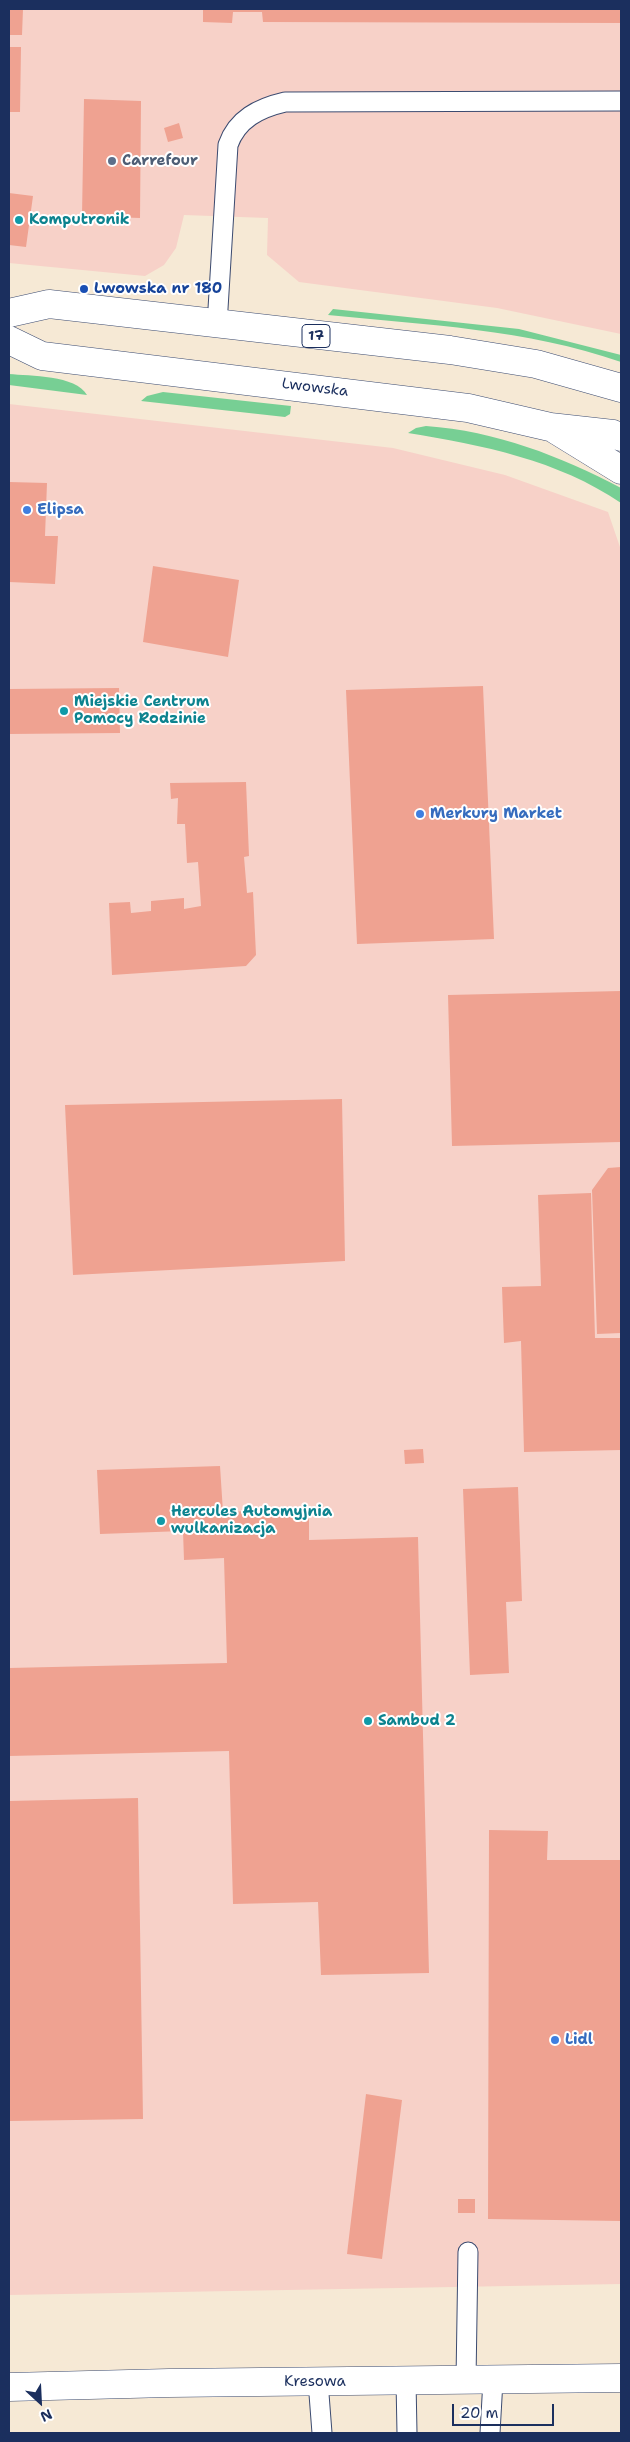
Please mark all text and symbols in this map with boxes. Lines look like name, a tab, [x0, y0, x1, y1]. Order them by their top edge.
place label: Carrefour	[122, 152, 198, 170]
marker: Carrefour	[106, 155, 118, 167]
place label: Komputronik	[29, 211, 129, 229]
marker: Komputronik	[13, 214, 25, 226]
place label: Lwowska nr 180	[94, 280, 222, 298]
marker: Lwowska nr 180	[78, 283, 90, 295]
road number: 17	[302, 324, 330, 348]
street label: Lwowska	[281, 375, 349, 401]
place label: Elipsa	[37, 501, 84, 519]
marker: Elipsa	[21, 504, 33, 516]
place label: Miejskie Centrum Pomocy Rodzinie	[74, 693, 209, 728]
marker: Miejskie Centrum Pomocy Rodzinie	[58, 705, 70, 717]
place label: Merkury Market	[430, 805, 562, 823]
marker: Merkury Market	[414, 808, 426, 820]
place label: Hercules Automyjnia wulkanizacja	[171, 1503, 332, 1538]
marker: Hercules Automyjnia wulkanizacja	[155, 1515, 167, 1527]
place label: Sambud 2	[378, 1712, 455, 1730]
marker: Sambud 2	[362, 1715, 374, 1727]
place label: Lidl	[565, 2031, 593, 2049]
marker: Lidl	[549, 2034, 561, 2046]
street label: Kresowa	[284, 2373, 346, 2391]
north arrow	[15, 2377, 65, 2427]
scale bar	[455, 2394, 558, 2426]
text: 20 m	[460, 2403, 499, 2423]
text: N	[38, 2405, 55, 2426]

